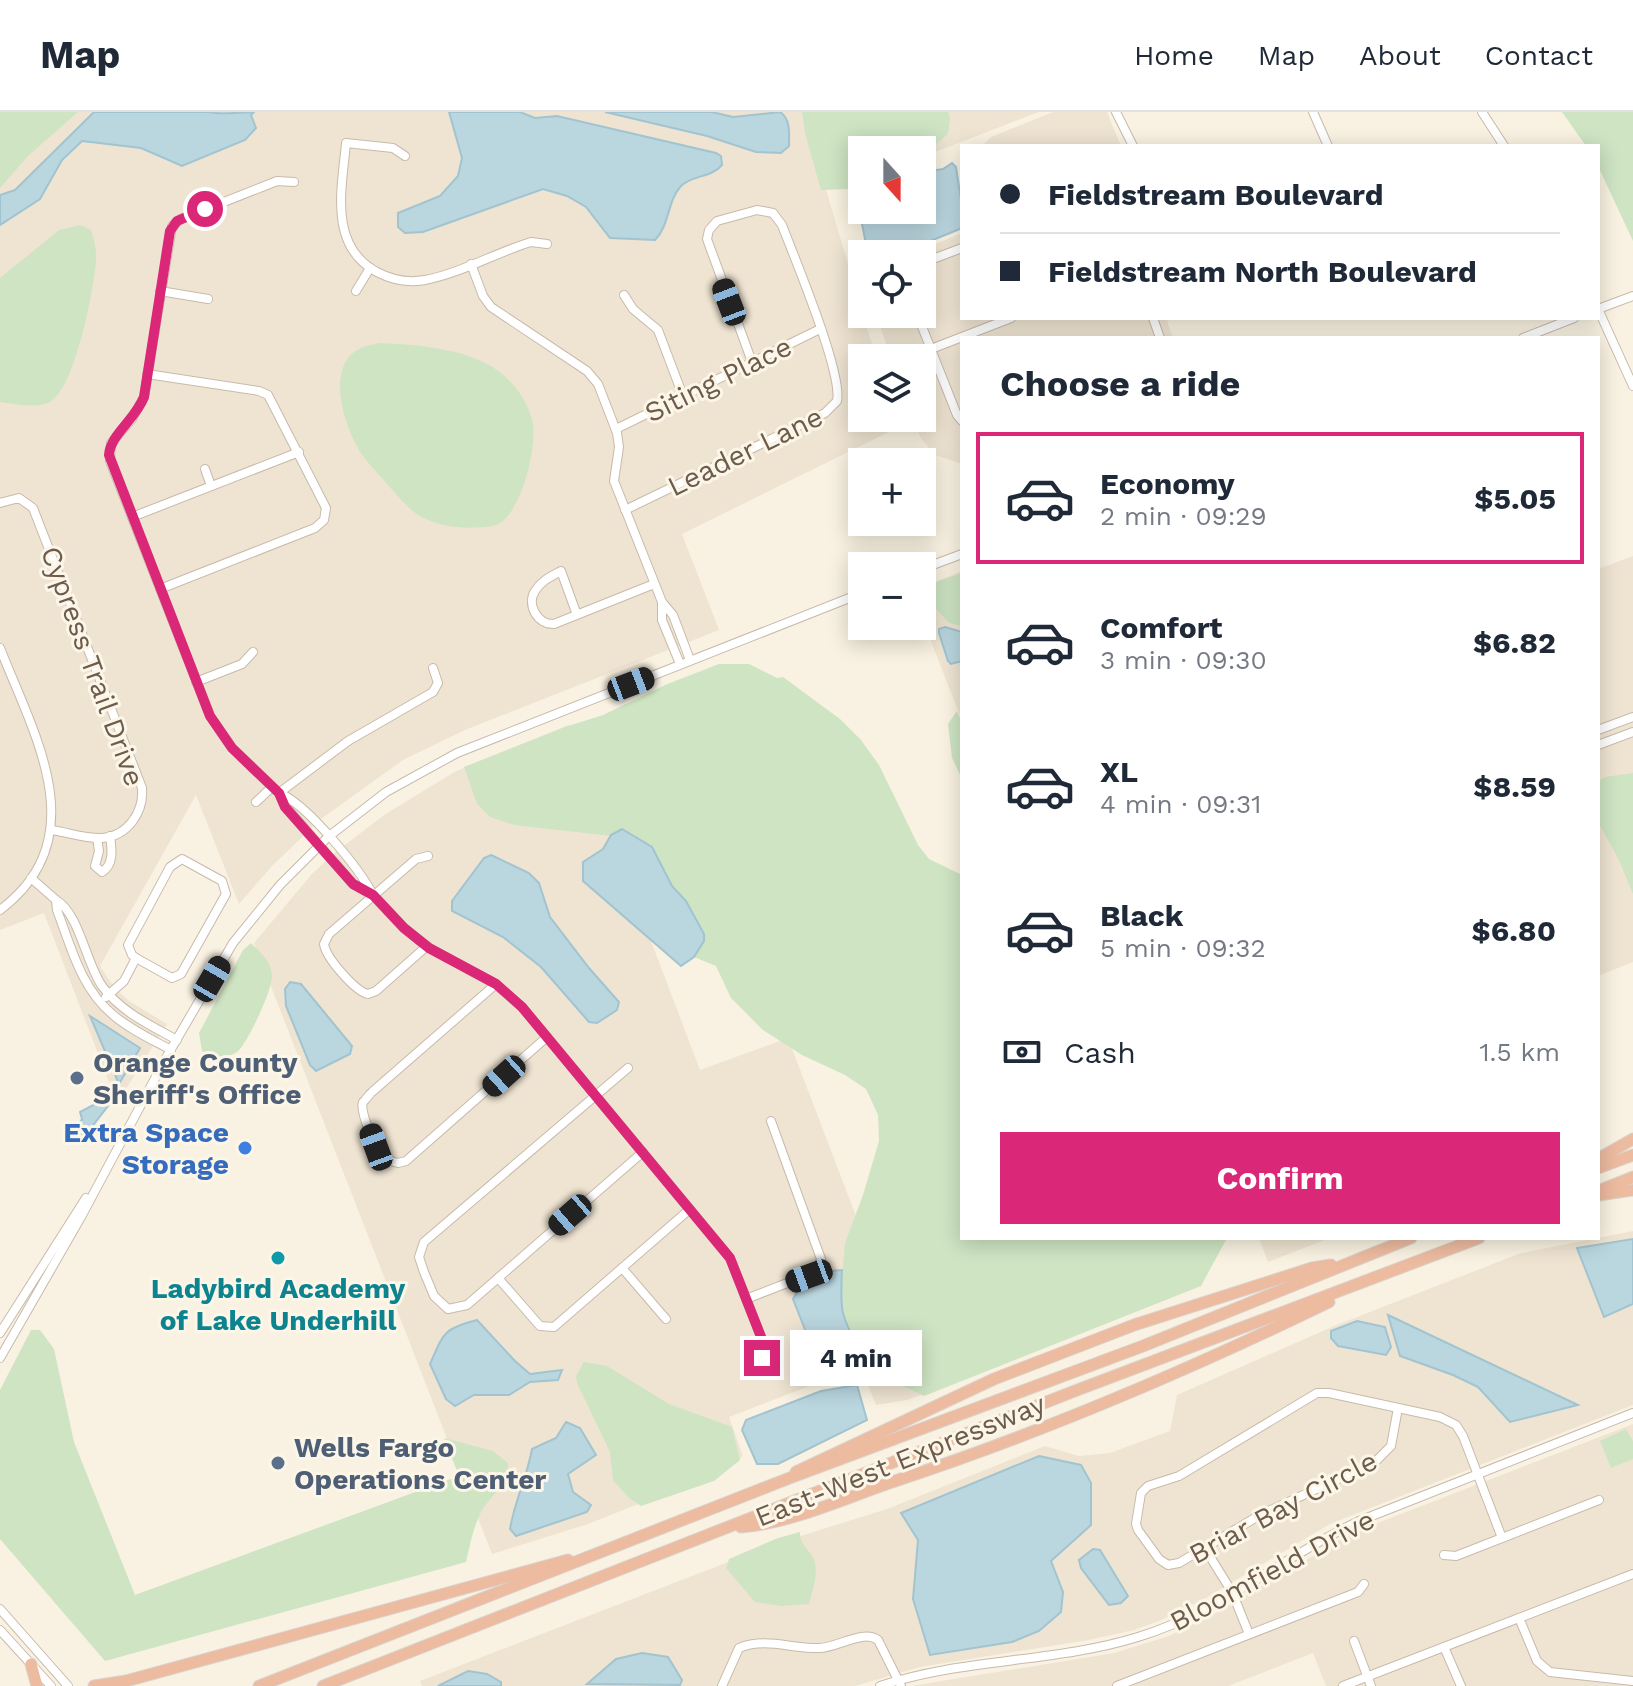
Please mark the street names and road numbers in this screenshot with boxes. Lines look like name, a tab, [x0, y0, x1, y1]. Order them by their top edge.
street label: Siting Place	[639, 330, 797, 429]
street label: Leader Lane	[662, 400, 828, 503]
street label: Cypress Trail Drive	[34, 542, 151, 791]
street label: East-West Expressway	[750, 1387, 1051, 1534]
street label: Briar Bay Circle	[1184, 1444, 1383, 1571]
street label: Bloomfield Drive	[1164, 1503, 1380, 1638]

